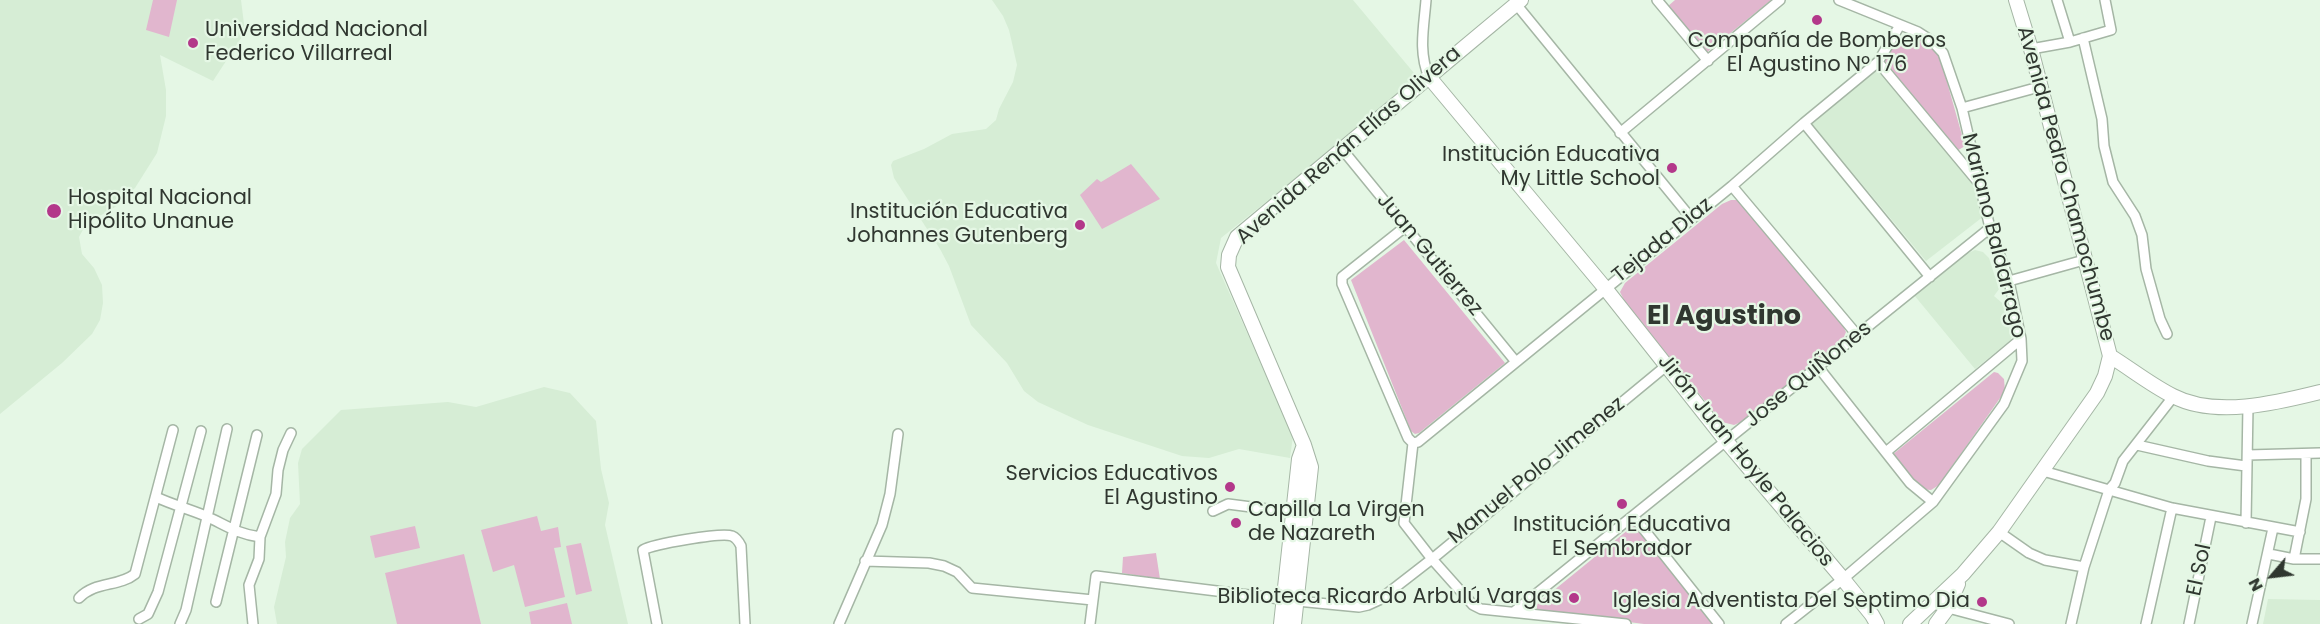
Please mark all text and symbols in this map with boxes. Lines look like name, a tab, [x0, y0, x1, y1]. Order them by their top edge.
marker: Compañía de Bomberos El Agustino Nº 176	[1810, 13, 1824, 27]
place label: Universidad Nacional Federico Villarreal	[205, 18, 428, 68]
street label: Avenida Pedro Chamochumbe	[2011, 24, 2119, 344]
place label: Compañía de Bomberos El Agustino Nº 176	[1688, 29, 1946, 79]
marker: Universidad Nacional Federico Villarreal	[186, 36, 200, 50]
street label: Avenida Renán Elías Olivera	[1231, 42, 1467, 250]
street label: Mariano Baldarrago	[1955, 131, 2031, 341]
place label: Institución Educativa My Little School	[1442, 143, 1660, 193]
marker: Institución Educativa My Little School	[1665, 161, 1679, 175]
place label: Hospital Nacional Hipólito Unanue	[68, 186, 252, 236]
street label: Juan Gutierrez	[1371, 189, 1487, 321]
street label: Tejada Diaz	[1608, 193, 1718, 289]
place label: Institución Educativa Johannes Gutenberg	[846, 200, 1068, 250]
marker: Hospital Nacional Hipólito Unanue	[45, 202, 63, 220]
marker: Institución Educativa Johannes Gutenberg	[1073, 218, 1087, 232]
district label: El Agustino	[1647, 301, 1801, 333]
street label: Jose QuiÑones	[1741, 316, 1877, 434]
street label: Jirón Juan Hoyle Palacios	[1651, 350, 1839, 572]
street label: Manuel Polo Jimenez	[1444, 392, 1630, 550]
place label: Servicios Educativos El Agustino	[1006, 462, 1218, 512]
marker: Servicios Educativos El Agustino	[1223, 480, 1237, 494]
marker: Institución Educativa El Sembrador	[1615, 497, 1629, 511]
place label: Capilla La Virgen de Nazareth	[1248, 498, 1425, 548]
place label: Institución Educativa El Sembrador	[1513, 513, 1731, 563]
marker: Capilla La Virgen de Nazareth	[1229, 516, 1243, 530]
street label: El Sol	[2182, 542, 2218, 598]
north arrow	[2242, 546, 2302, 606]
text: N	[2243, 574, 2269, 595]
place label: Biblioteca Ricardo Arbulú Vargas	[1217, 585, 1562, 611]
place label: Iglesia Adventista Del Septimo Dia	[1613, 589, 1970, 615]
marker: Biblioteca Ricardo Arbulú Vargas	[1567, 591, 1581, 605]
marker: Iglesia Adventista Del Septimo Dia	[1975, 595, 1989, 609]

